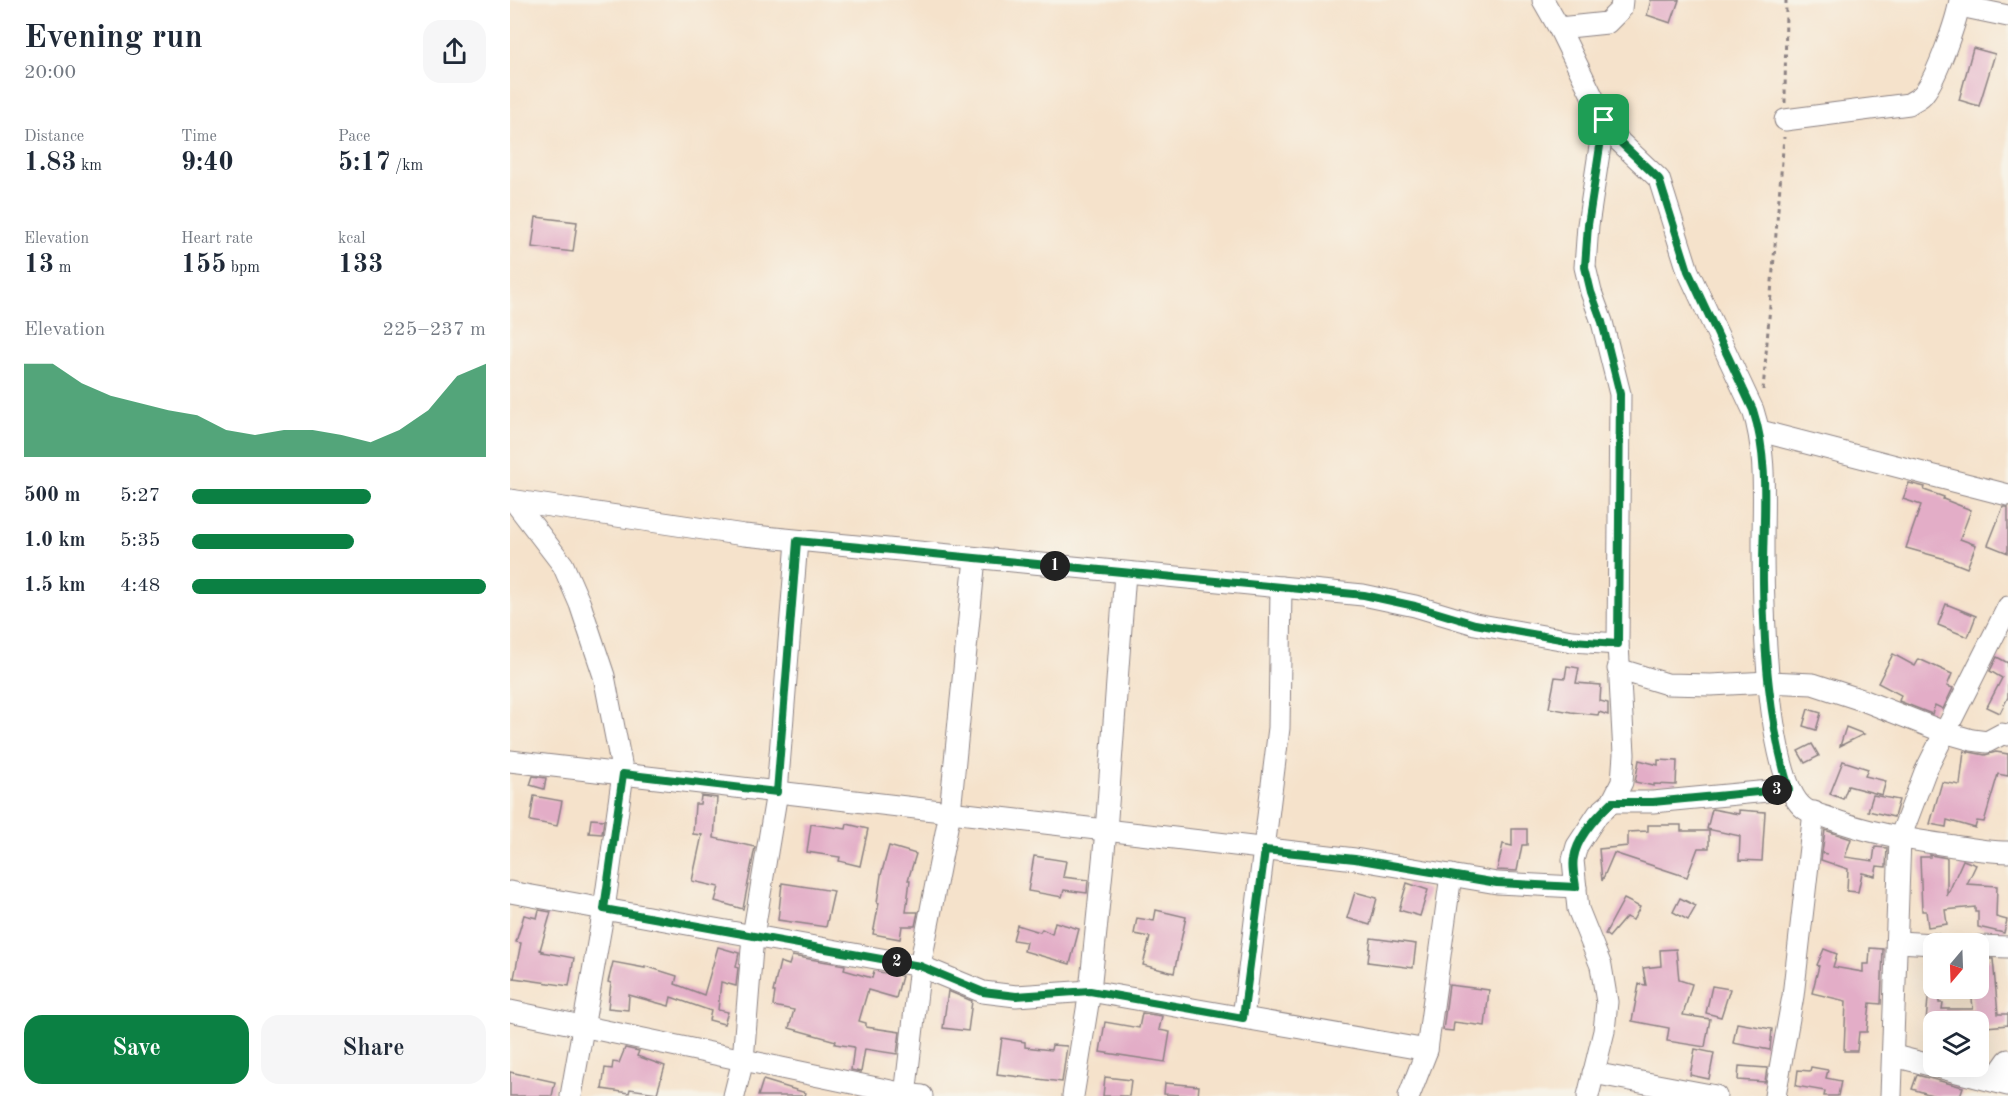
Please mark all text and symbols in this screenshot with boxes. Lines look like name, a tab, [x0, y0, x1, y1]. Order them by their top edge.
button: share	[423, 20, 486, 83]
text: Evening run	[24, 22, 203, 55]
text: 20:00	[24, 63, 76, 83]
pin	[1578, 94, 1629, 145]
icon: arrive	[1587, 103, 1620, 136]
text: Distance	[24, 129, 84, 145]
text: Time	[181, 129, 217, 145]
text: Pace	[338, 129, 370, 145]
text: 1.83	[24, 150, 77, 176]
text: 9:40	[181, 150, 234, 176]
text: 5:17	[338, 150, 391, 176]
text: km	[77, 158, 102, 174]
text: /km	[391, 158, 423, 174]
text: Elevation	[24, 231, 89, 247]
text: Heart rate	[181, 231, 253, 247]
text: kcal	[338, 231, 366, 247]
text: 13	[24, 252, 54, 278]
text: 155	[181, 252, 226, 278]
text: 133	[338, 252, 383, 278]
text: m	[54, 260, 71, 276]
text: bpm	[226, 260, 260, 276]
text: Elevation	[24, 320, 105, 340]
text: 225–237 m	[383, 320, 486, 340]
text: 500 m	[24, 486, 80, 506]
text: 5:27	[120, 486, 160, 506]
text: 1.0 km	[24, 531, 86, 551]
text: 5:35	[120, 531, 160, 551]
pin: 1	[1040, 551, 1070, 581]
text: 1	[1050, 558, 1060, 574]
text: 1.5 km	[24, 576, 86, 596]
text: 4:48	[120, 576, 160, 596]
pin: 3	[1762, 775, 1792, 805]
text: 3	[1772, 782, 1782, 798]
north arrow	[1923, 933, 1989, 999]
map controls	[1923, 933, 1989, 1077]
pin: 2	[882, 947, 912, 977]
text: 2	[892, 954, 902, 970]
button: layers	[1923, 1011, 1989, 1077]
button: Save	[24, 1015, 249, 1084]
button: Share	[261, 1015, 486, 1084]

